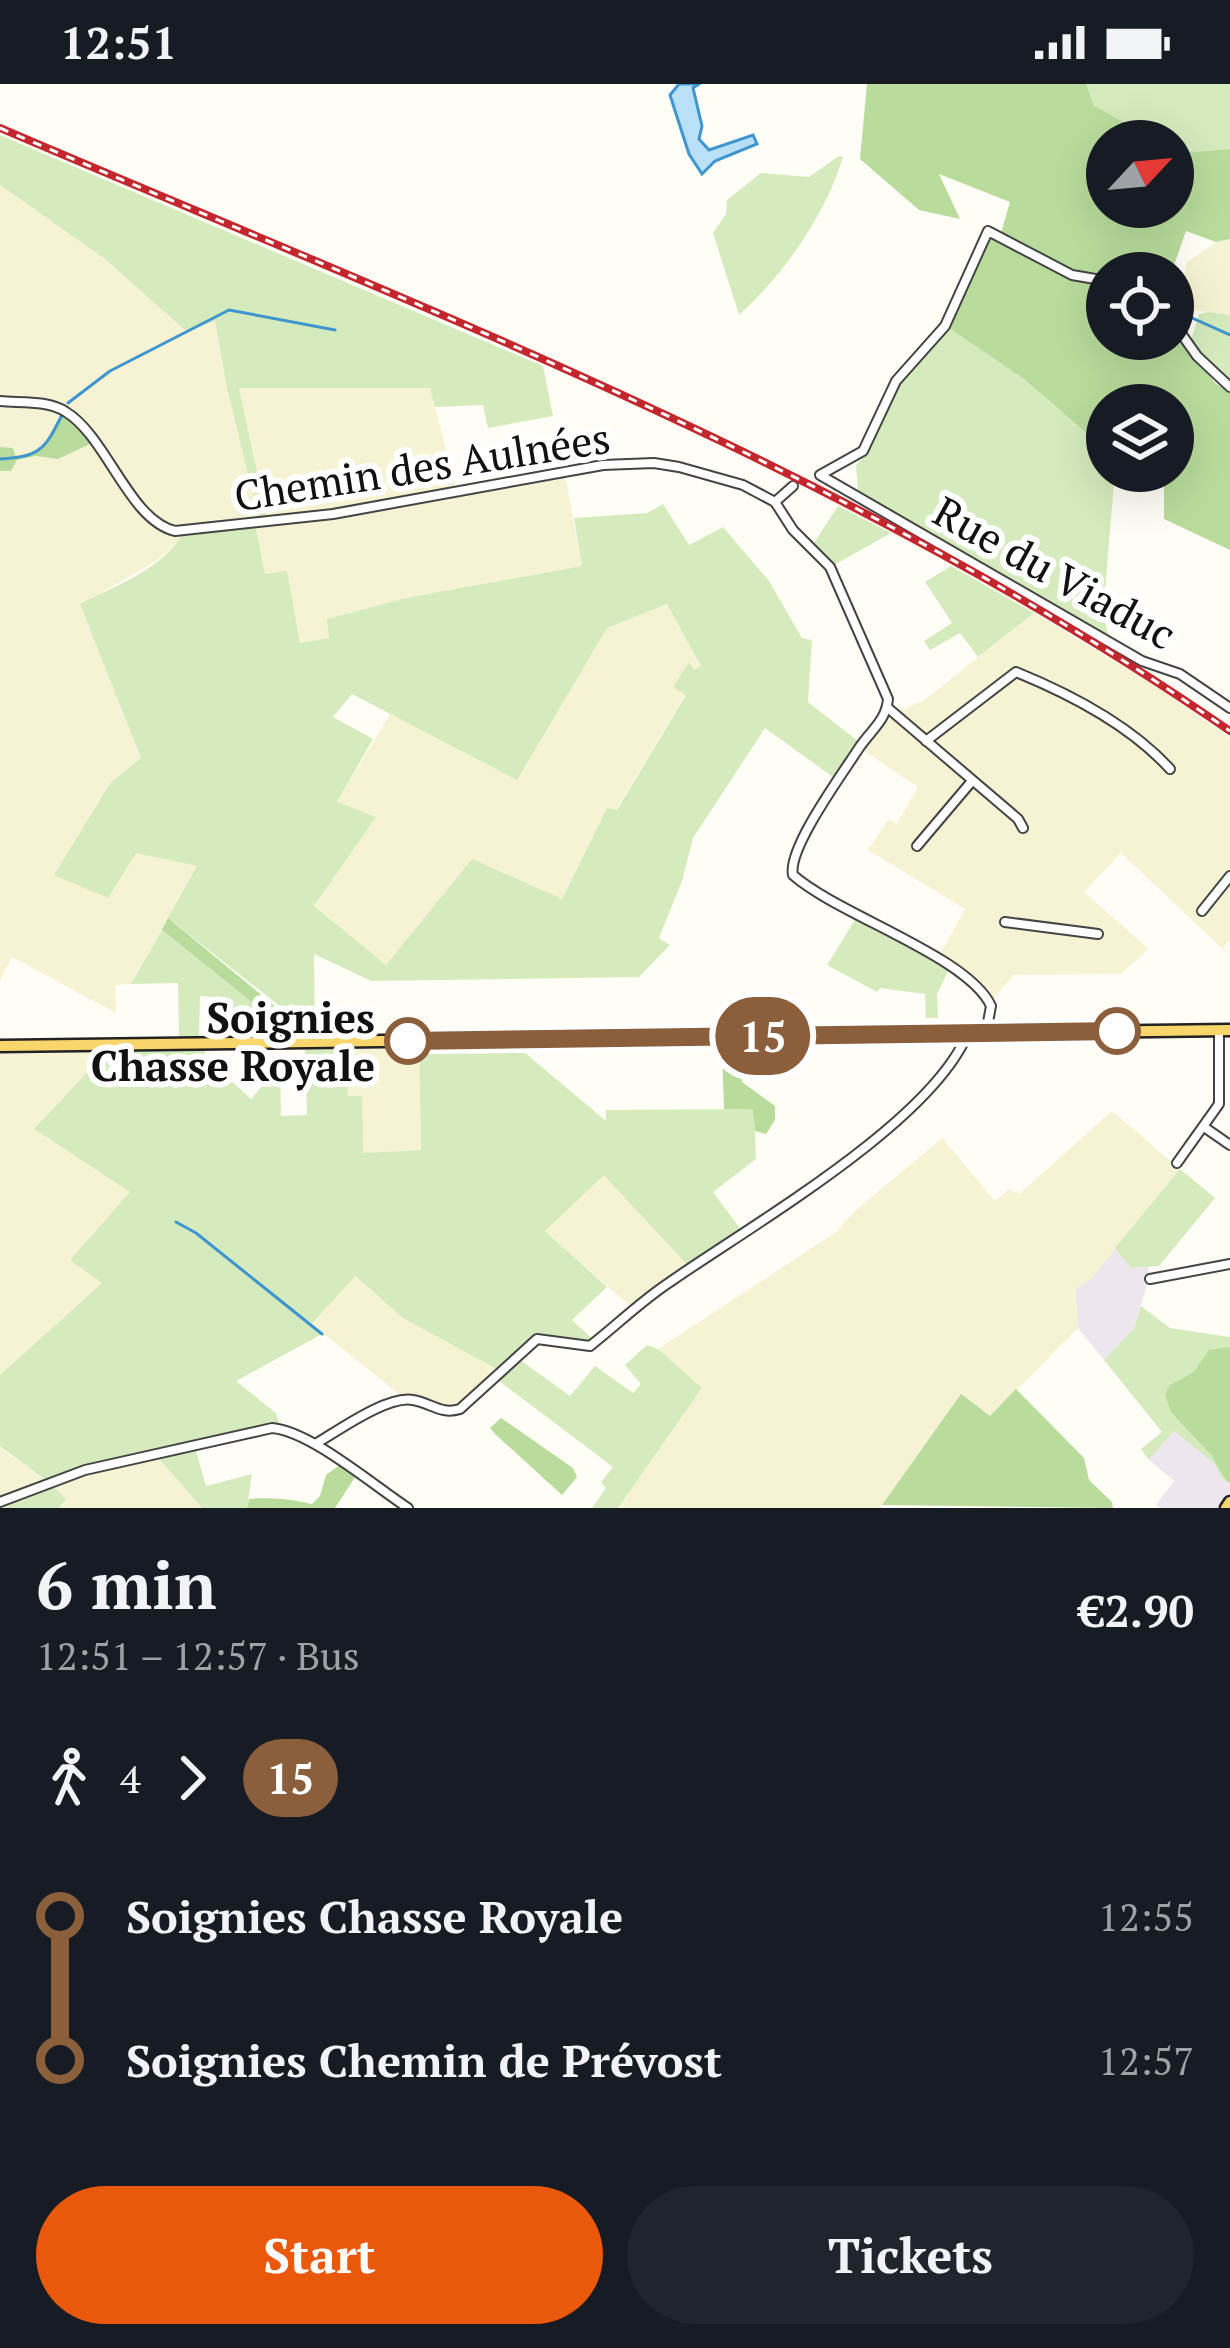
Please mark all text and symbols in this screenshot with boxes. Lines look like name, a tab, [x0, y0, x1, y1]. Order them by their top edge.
text: 12:51	[60, 12, 177, 72]
north arrow	[1086, 120, 1194, 228]
map controls	[1086, 120, 1194, 492]
button: locate	[1086, 252, 1194, 360]
button: layers	[1086, 384, 1194, 492]
street label: Chemin des Aulnées	[230, 409, 614, 523]
street label: Rue du Viaduc	[924, 483, 1186, 661]
place label: Soignies Chasse Royale	[91, 989, 375, 1093]
line badge: 15	[709, 997, 817, 1075]
text: 15	[739, 1008, 787, 1064]
unlabelled marker	[1095, 1009, 1139, 1053]
marker: Soignies Chasse Royale	[386, 1019, 430, 1063]
text: 6 min	[36, 1540, 217, 1628]
text: €2.90	[1079, 1580, 1194, 1640]
text: 12:51 – 12:57 · Bus	[36, 1629, 360, 1681]
icon: walk	[36, 1745, 102, 1811]
icon: forward	[159, 1745, 225, 1811]
text: 15	[267, 1750, 314, 1806]
text: 4	[120, 1752, 141, 1804]
text: Soignies Chasse Royale	[126, 1886, 623, 1946]
text: 12:55	[1098, 1890, 1194, 1942]
text: Soignies Chemin de Prévost	[126, 2030, 722, 2090]
text: 12:57	[1098, 2034, 1194, 2086]
button: Start	[36, 2186, 603, 2324]
button: Tickets	[627, 2186, 1194, 2324]

